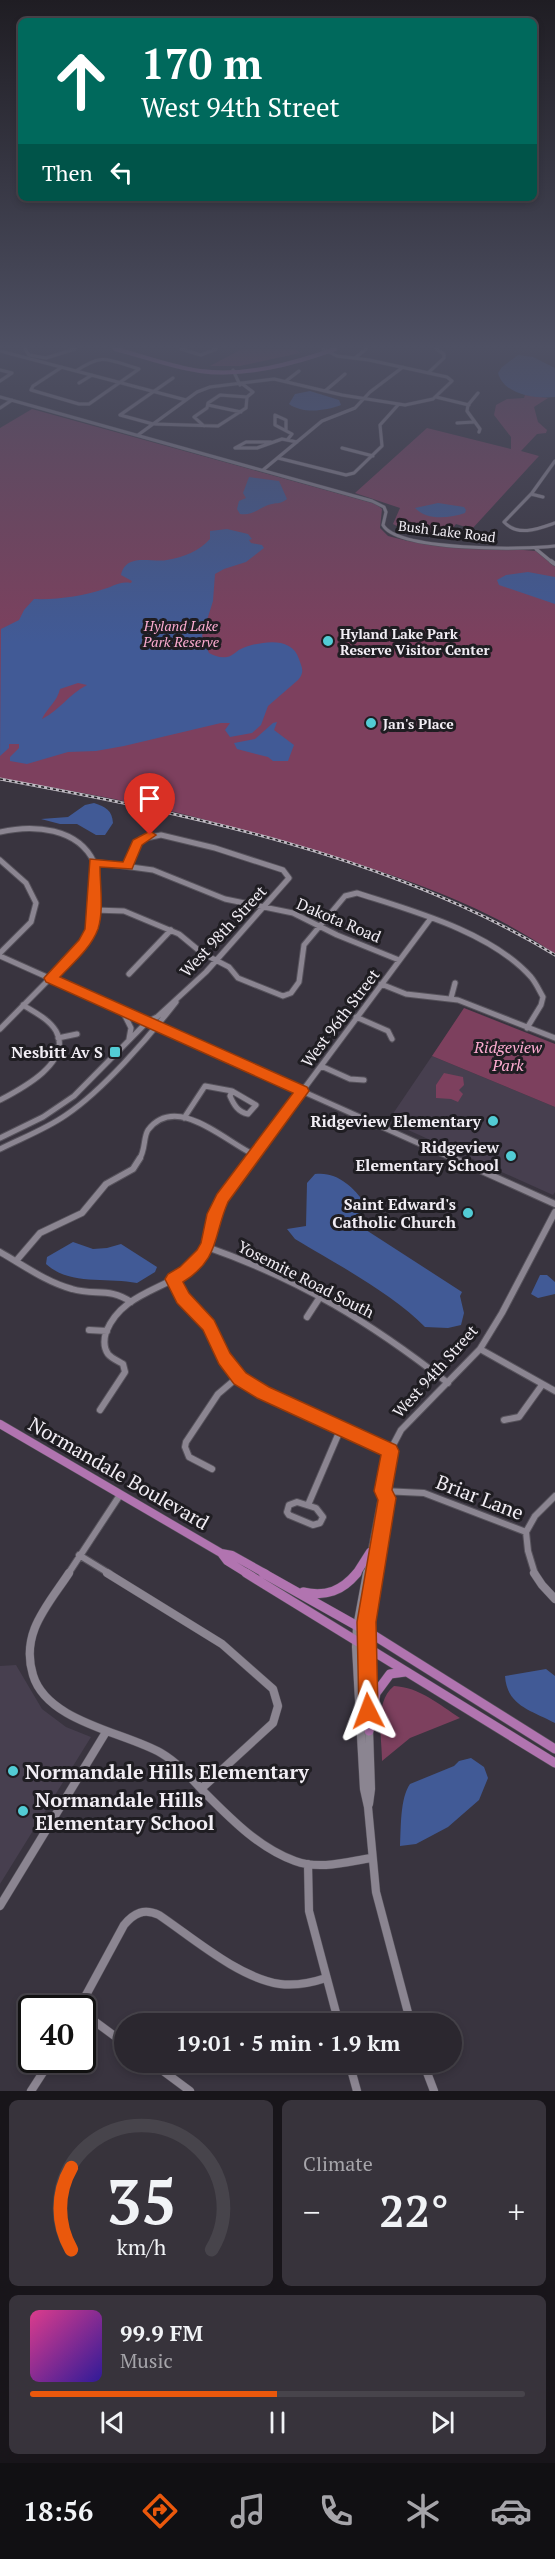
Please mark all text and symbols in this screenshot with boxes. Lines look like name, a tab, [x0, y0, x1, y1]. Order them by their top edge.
text: 170 m	[141, 35, 262, 91]
icon: ahead	[42, 42, 120, 120]
text: West 94th Street	[141, 89, 340, 125]
icon: left	[105, 156, 138, 189]
text: Then	[42, 158, 93, 187]
street label: Bush Lake Road	[397, 516, 497, 546]
park label: Hyland Lake Park Reserve	[142, 616, 220, 651]
place label: Hyland Lake Park Reserve Visitor Center	[340, 624, 490, 659]
marker: Hyland Lake Park Reserve Visitor Center	[321, 634, 335, 648]
place label: Jan's Place	[383, 714, 454, 733]
marker: Jan's Place	[364, 716, 378, 730]
pin	[124, 773, 175, 835]
icon: arrive	[133, 782, 166, 815]
street label: West 98th Street	[175, 880, 271, 982]
street label: Dakota Road	[293, 892, 385, 948]
street label: West 96th Street	[296, 964, 384, 1072]
park label: Ridgeview Park	[473, 1036, 543, 1076]
place label: Nesbitt Av S	[11, 1041, 103, 1063]
marker: Nesbitt Av S	[108, 1045, 122, 1059]
place label: Ridgeview Elementary	[310, 1110, 482, 1132]
marker: Ridgeview Elementary	[486, 1114, 500, 1128]
place label: Ridgeview Elementary School	[355, 1136, 499, 1176]
marker: Ridgeview Elementary School	[504, 1149, 518, 1163]
place label: Saint Edward's Catholic Church	[332, 1193, 457, 1233]
marker: Saint Edward's Catholic Church	[461, 1206, 475, 1220]
street label: Yosemite Road South	[234, 1235, 379, 1323]
street label: West 94th Street	[387, 1320, 483, 1422]
street label: Normandale Boulevard	[24, 1410, 214, 1536]
street label: Briar Lane	[432, 1468, 528, 1526]
position arrow	[336, 1679, 400, 1743]
place label: Normandale Hills Elementary	[25, 1758, 309, 1785]
marker: Normandale Hills Elementary	[6, 1764, 20, 1778]
place label: Normandale Hills Elementary School	[35, 1786, 215, 1836]
marker: Normandale Hills Elementary School	[16, 1804, 30, 1818]
speed limit sign: 40	[18, 1995, 96, 2073]
text: 19:01 · 5 min · 1.9 km	[176, 2028, 400, 2057]
text: Climate	[303, 2150, 373, 2177]
text: 35	[106, 2159, 176, 2242]
text: 22°	[379, 2180, 449, 2240]
text: −	[303, 2190, 321, 2233]
text: +	[507, 2190, 525, 2233]
text: km/h	[116, 2233, 166, 2261]
text: 99.9 FM	[120, 2318, 203, 2347]
text: Music	[120, 2347, 173, 2374]
icon: previous	[96, 2406, 129, 2439]
icon: pause	[261, 2406, 294, 2439]
icon: next	[426, 2406, 459, 2439]
icon: directions	[139, 2490, 181, 2532]
icon: music	[227, 2490, 269, 2532]
icon: phone	[315, 2490, 357, 2532]
icon: climate	[402, 2490, 444, 2532]
icon: car	[490, 2490, 532, 2532]
text: 18:56	[23, 2493, 93, 2529]

